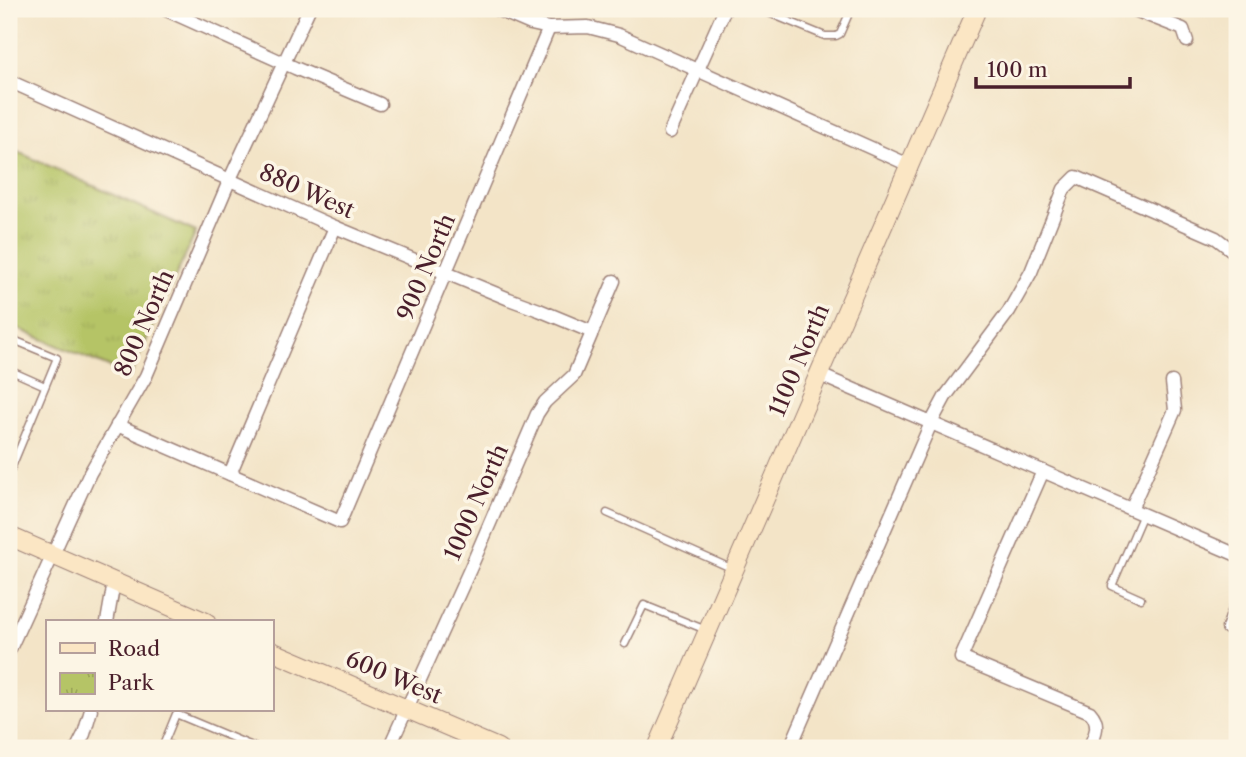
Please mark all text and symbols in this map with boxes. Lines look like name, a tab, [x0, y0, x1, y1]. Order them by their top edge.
scale bar	[976, 46, 1130, 90]
text: 100 m	[987, 57, 1048, 82]
street label: 880 West	[255, 158, 359, 224]
street label: 900 North	[391, 209, 461, 325]
street label: 800 North	[108, 265, 180, 381]
street label: 1100 North	[763, 300, 835, 420]
street label: 1000 North	[438, 440, 514, 564]
legend	[46, 620, 273, 712]
text: Road	[108, 636, 160, 661]
street label: 600 West	[342, 644, 446, 710]
text: Park	[108, 670, 154, 695]

